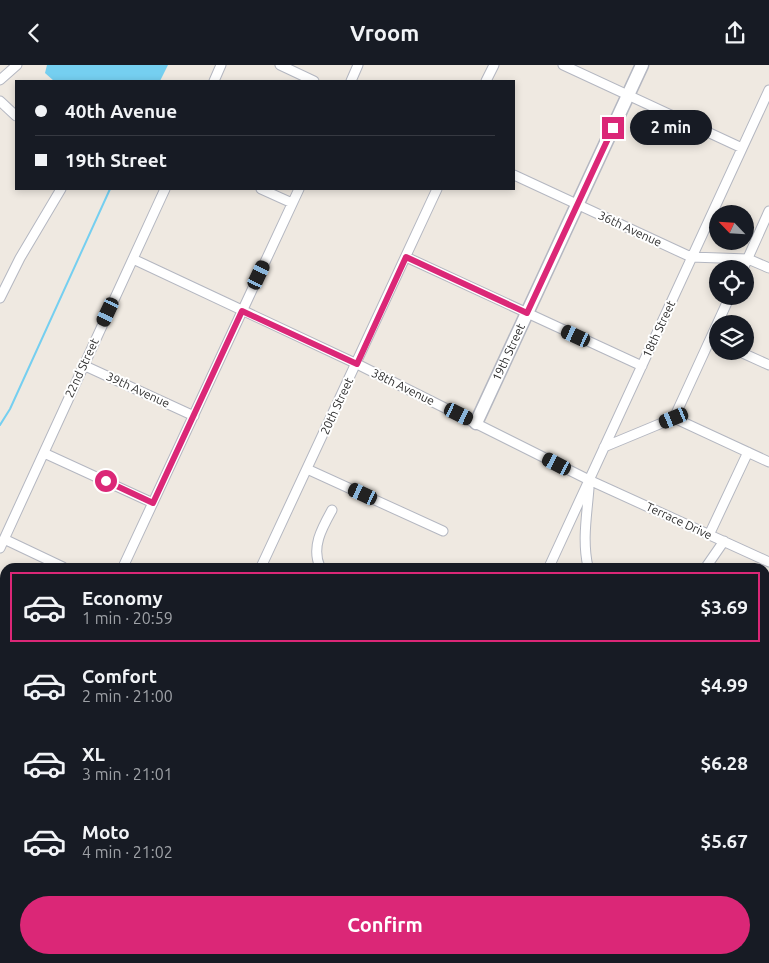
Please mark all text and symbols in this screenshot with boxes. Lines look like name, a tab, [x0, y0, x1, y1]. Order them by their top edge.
icon: back	[20, 19, 48, 47]
icon: share	[721, 19, 749, 47]
text: Vroom	[350, 20, 419, 45]
text: 40th Avenue	[65, 100, 177, 122]
callout: 2 min	[630, 111, 713, 145]
route end	[602, 117, 624, 139]
text: 2 min	[651, 118, 691, 136]
text: 19th Street	[65, 149, 167, 171]
north arrow	[709, 205, 754, 250]
map controls	[709, 205, 754, 360]
street label: 36th Avenue	[597, 208, 664, 249]
car	[245, 258, 272, 292]
button: locate	[709, 260, 754, 305]
car	[94, 295, 121, 329]
street label: 18th Street	[640, 298, 678, 359]
button: layers	[709, 315, 754, 360]
street label: 19th Street	[490, 321, 527, 383]
car	[559, 323, 592, 349]
street label: 22nd Street	[62, 336, 101, 399]
street label: 38th Avenue	[370, 366, 437, 407]
street label: 39th Avenue	[105, 369, 172, 410]
street label: 20th Street	[318, 375, 356, 436]
car	[442, 401, 475, 427]
car	[657, 405, 690, 431]
car	[540, 451, 573, 477]
route start	[95, 470, 117, 492]
car	[346, 481, 379, 507]
street label: Terrace Drive	[644, 500, 714, 541]
icon: car	[22, 585, 67, 630]
text: Economy	[82, 587, 163, 609]
text: $3.69	[700, 596, 748, 618]
text: 1 min · 20:59	[82, 609, 173, 627]
icon: car	[22, 663, 67, 708]
text: Comfort	[82, 665, 157, 687]
text: $4.99	[700, 674, 748, 696]
text: 2 min · 21:00	[82, 687, 173, 705]
icon: car	[22, 741, 67, 786]
text: XL	[82, 743, 105, 765]
text: $6.28	[700, 752, 748, 774]
text: 3 min · 21:01	[82, 765, 173, 783]
icon: car	[22, 819, 67, 864]
text: Moto	[82, 821, 130, 843]
text: $5.67	[700, 830, 748, 852]
text: 4 min · 21:02	[82, 843, 173, 861]
button: Confirm	[20, 896, 750, 954]

